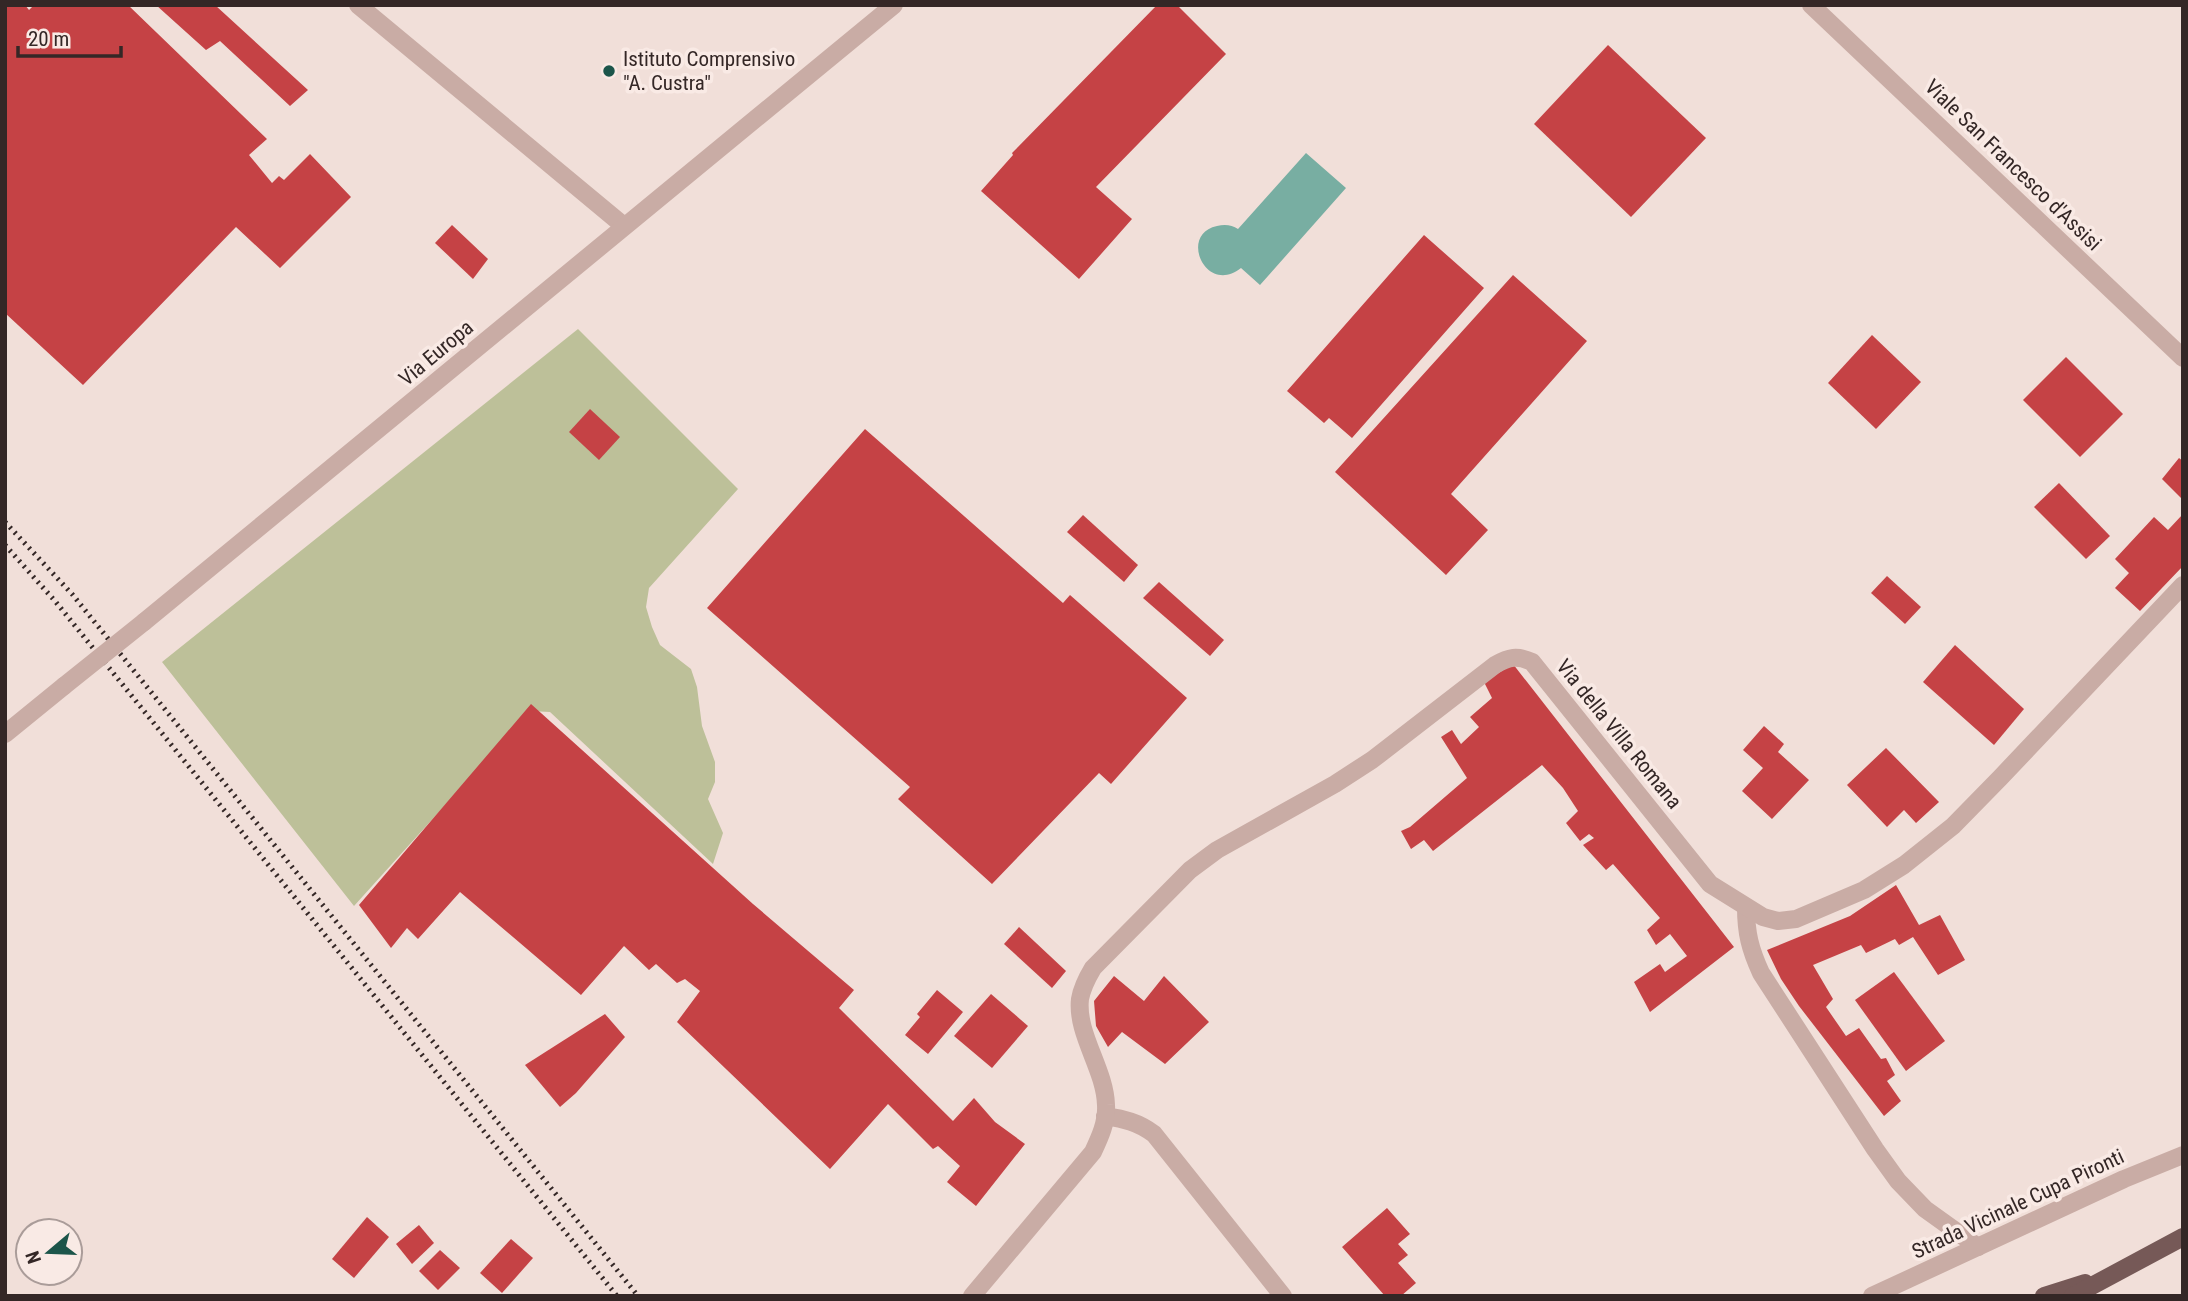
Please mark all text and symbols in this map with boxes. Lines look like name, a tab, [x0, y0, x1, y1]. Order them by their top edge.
scale bar	[18, 14, 121, 58]
text: 20 m	[28, 27, 69, 51]
place label: Istituto Comprensivo "A. Custra"	[623, 47, 795, 95]
marker: Istituto Comprensivo "A. Custra"	[601, 63, 617, 79]
street label: Viale San Francesco d'Assisi	[1920, 75, 2106, 255]
street label: Via Europa	[394, 315, 478, 391]
street label: Via della Villa Romana	[1551, 655, 1687, 813]
street label: Strada Vicinale Cupa Pironti	[1908, 1144, 2128, 1264]
north arrow	[14, 1217, 84, 1287]
text: N	[21, 1248, 46, 1267]

